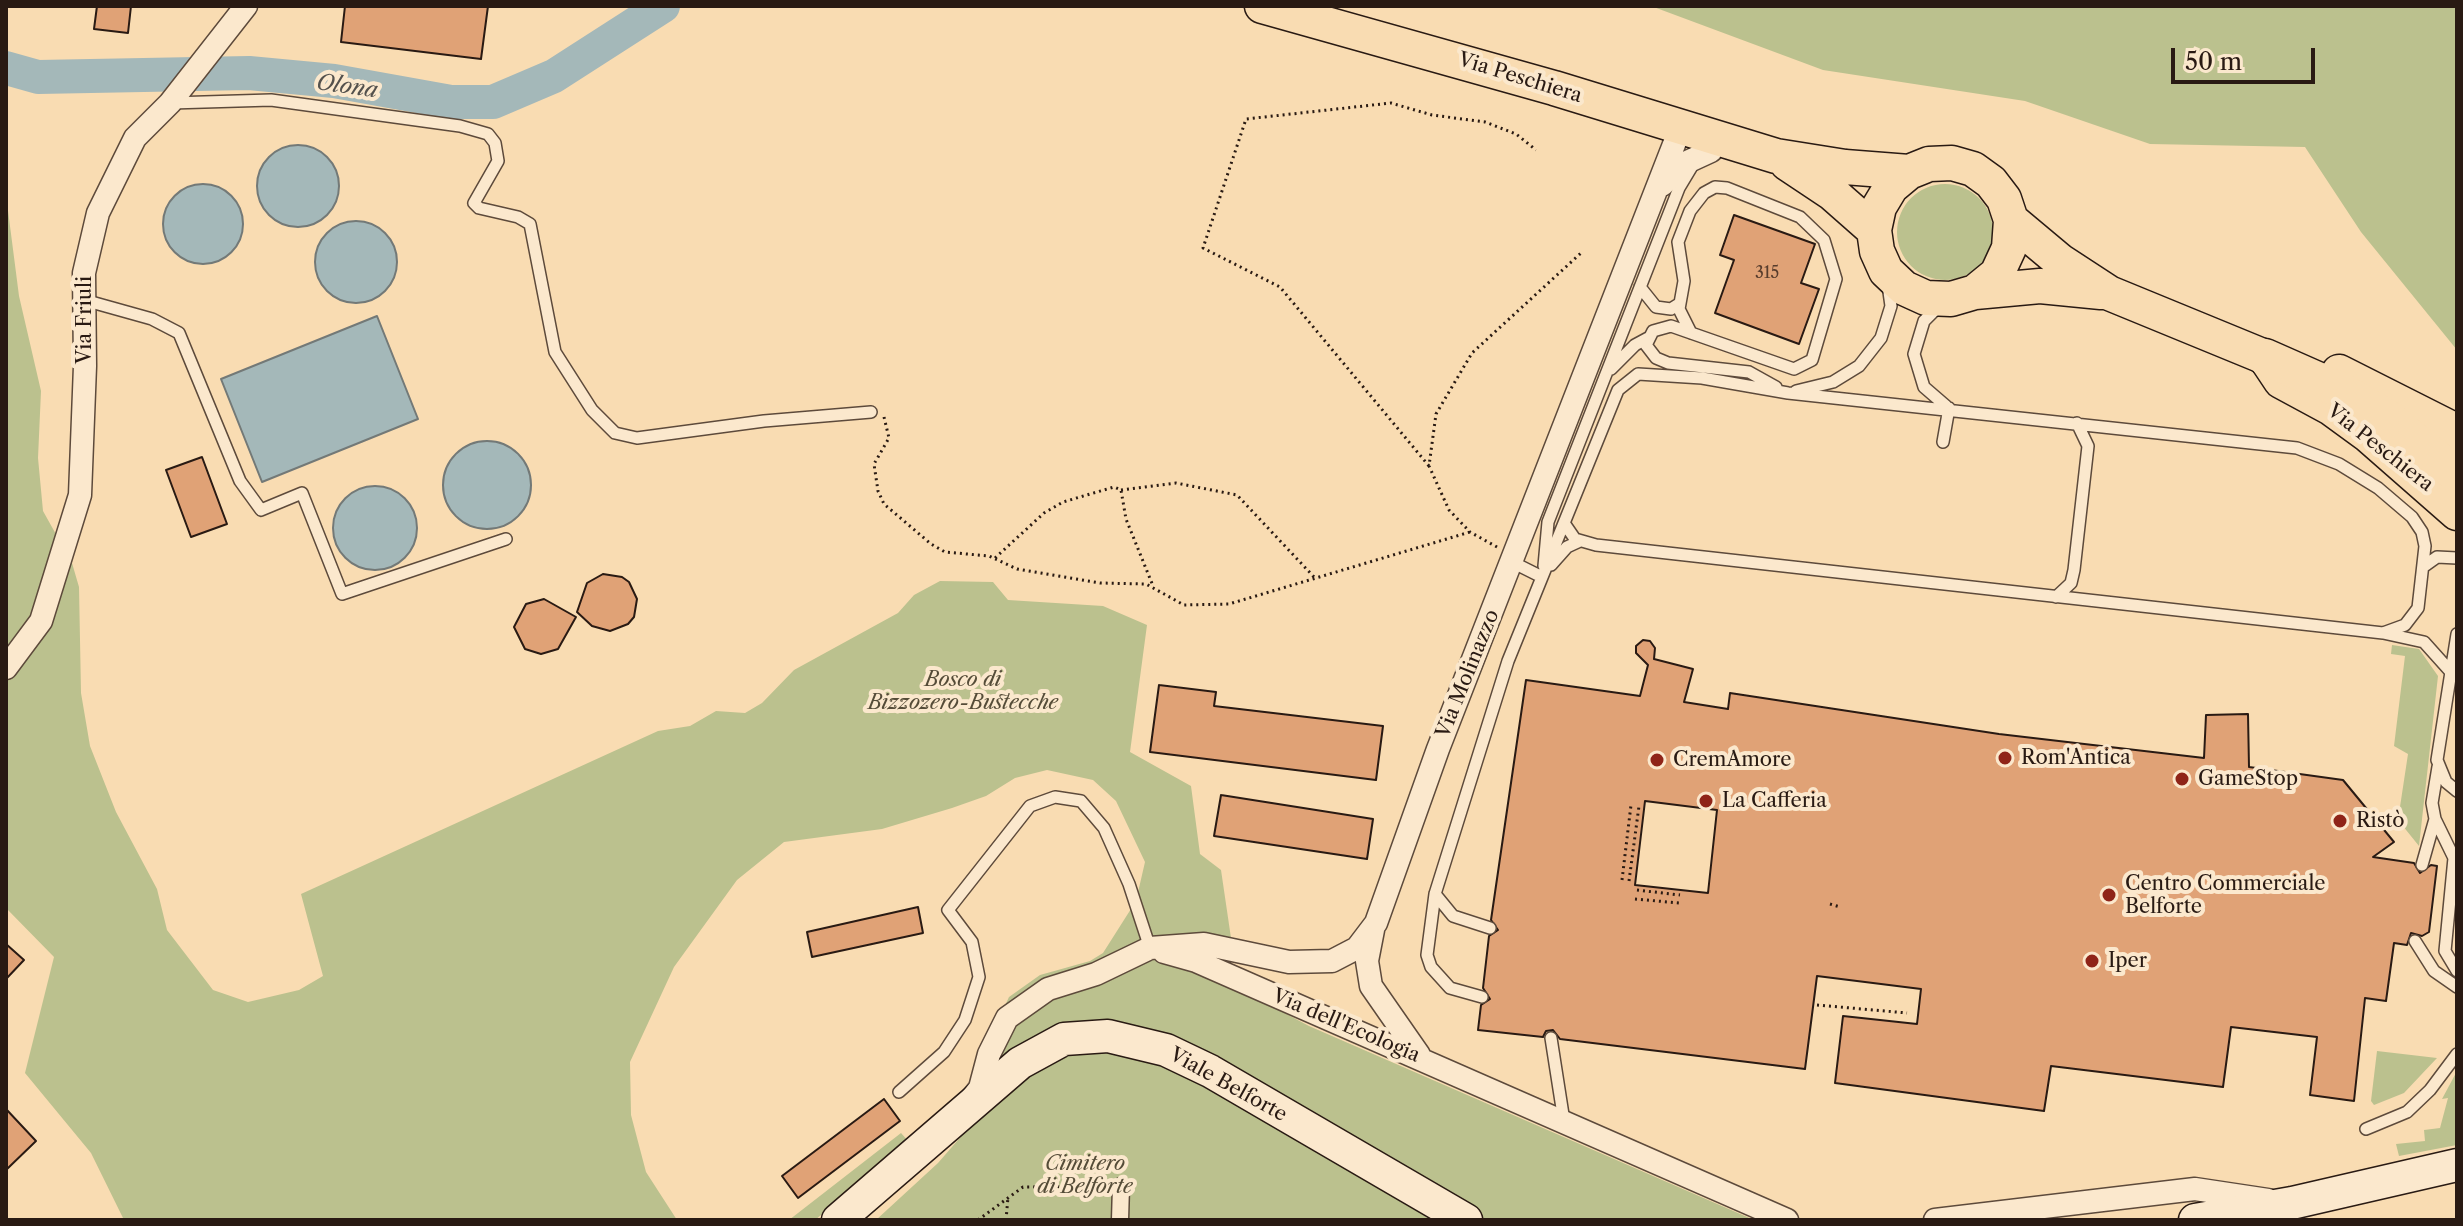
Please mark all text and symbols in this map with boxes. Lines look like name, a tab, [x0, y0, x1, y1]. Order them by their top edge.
scale bar	[2175, 32, 2319, 82]
text: 50 m	[2185, 47, 2242, 76]
street label: Via Peschiera	[1455, 48, 1585, 108]
water label: Olona	[314, 70, 380, 104]
house number: 315	[1755, 263, 1779, 283]
street label: Via Friuli	[73, 276, 97, 364]
street label: Via Peschiera	[2322, 399, 2438, 497]
street label: Via Molinazzo	[1431, 606, 1505, 742]
park label: Bosco di Bizzozero-Bustecche	[868, 668, 1058, 715]
place label: Rom'Antica	[2021, 746, 2131, 770]
place label: CremAmore	[1673, 748, 1791, 772]
marker: Rom'Antica	[1996, 749, 2014, 767]
marker: CremAmore	[1648, 751, 1666, 769]
place label: GameStop	[2198, 767, 2298, 791]
marker: GameStop	[2173, 770, 2191, 788]
place label: La Cafferia	[1722, 789, 1827, 813]
marker: La Cafferia	[1697, 792, 1715, 810]
place label: Ristò	[2356, 809, 2405, 833]
marker: Ristò	[2331, 812, 2349, 830]
place label: Centro Commerciale Belforte	[2125, 872, 2326, 919]
marker: Centro Commerciale Belforte	[2100, 886, 2118, 904]
place label: Iper	[2108, 949, 2147, 973]
marker: Iper	[2083, 952, 2101, 970]
street label: Via dell'Ecologia	[1269, 984, 1423, 1068]
street label: Viale Belforte	[1165, 1043, 1291, 1127]
park label: Cimitero di Belforte	[1037, 1152, 1133, 1199]

